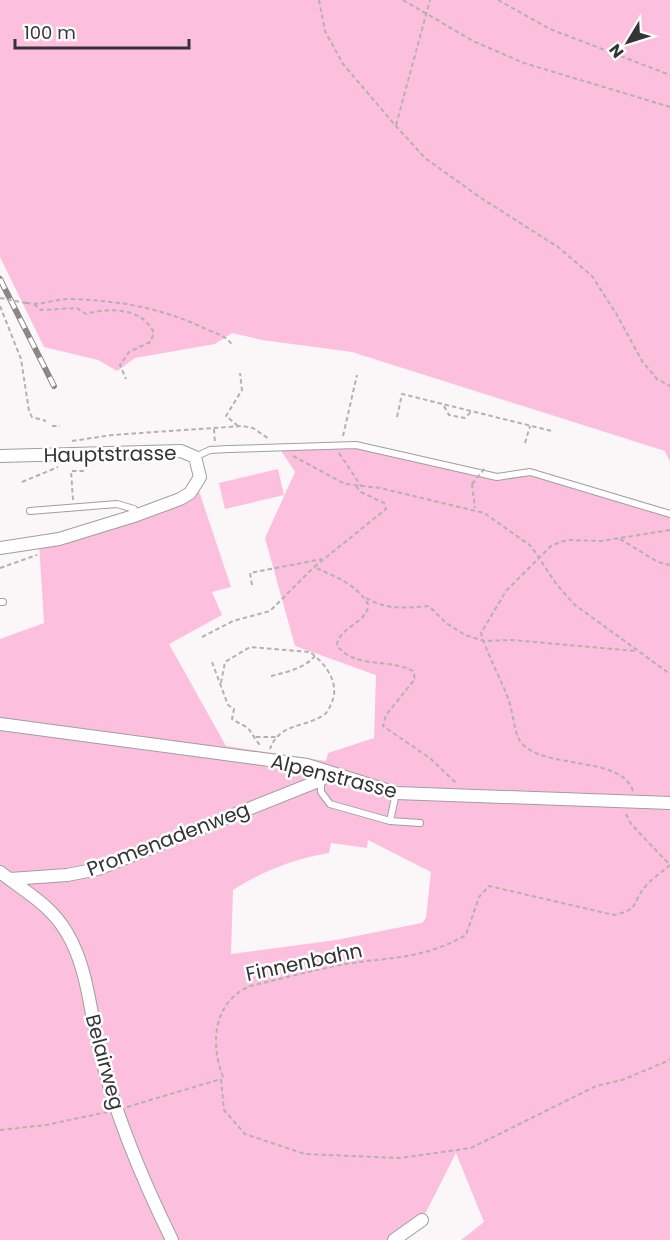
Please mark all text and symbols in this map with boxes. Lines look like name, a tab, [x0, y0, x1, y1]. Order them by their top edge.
scale bar	[15, 12, 189, 50]
north arrow	[598, 12, 658, 72]
text: 100 m	[24, 20, 76, 45]
text: N	[604, 39, 629, 63]
street label: Hauptstrasse	[43, 439, 177, 469]
street label: Alpenstrasse	[268, 747, 400, 805]
street label: Promenadenweg	[83, 795, 253, 883]
street label: Finnenbahn	[243, 936, 365, 988]
street label: Belairweg	[79, 1011, 131, 1113]

